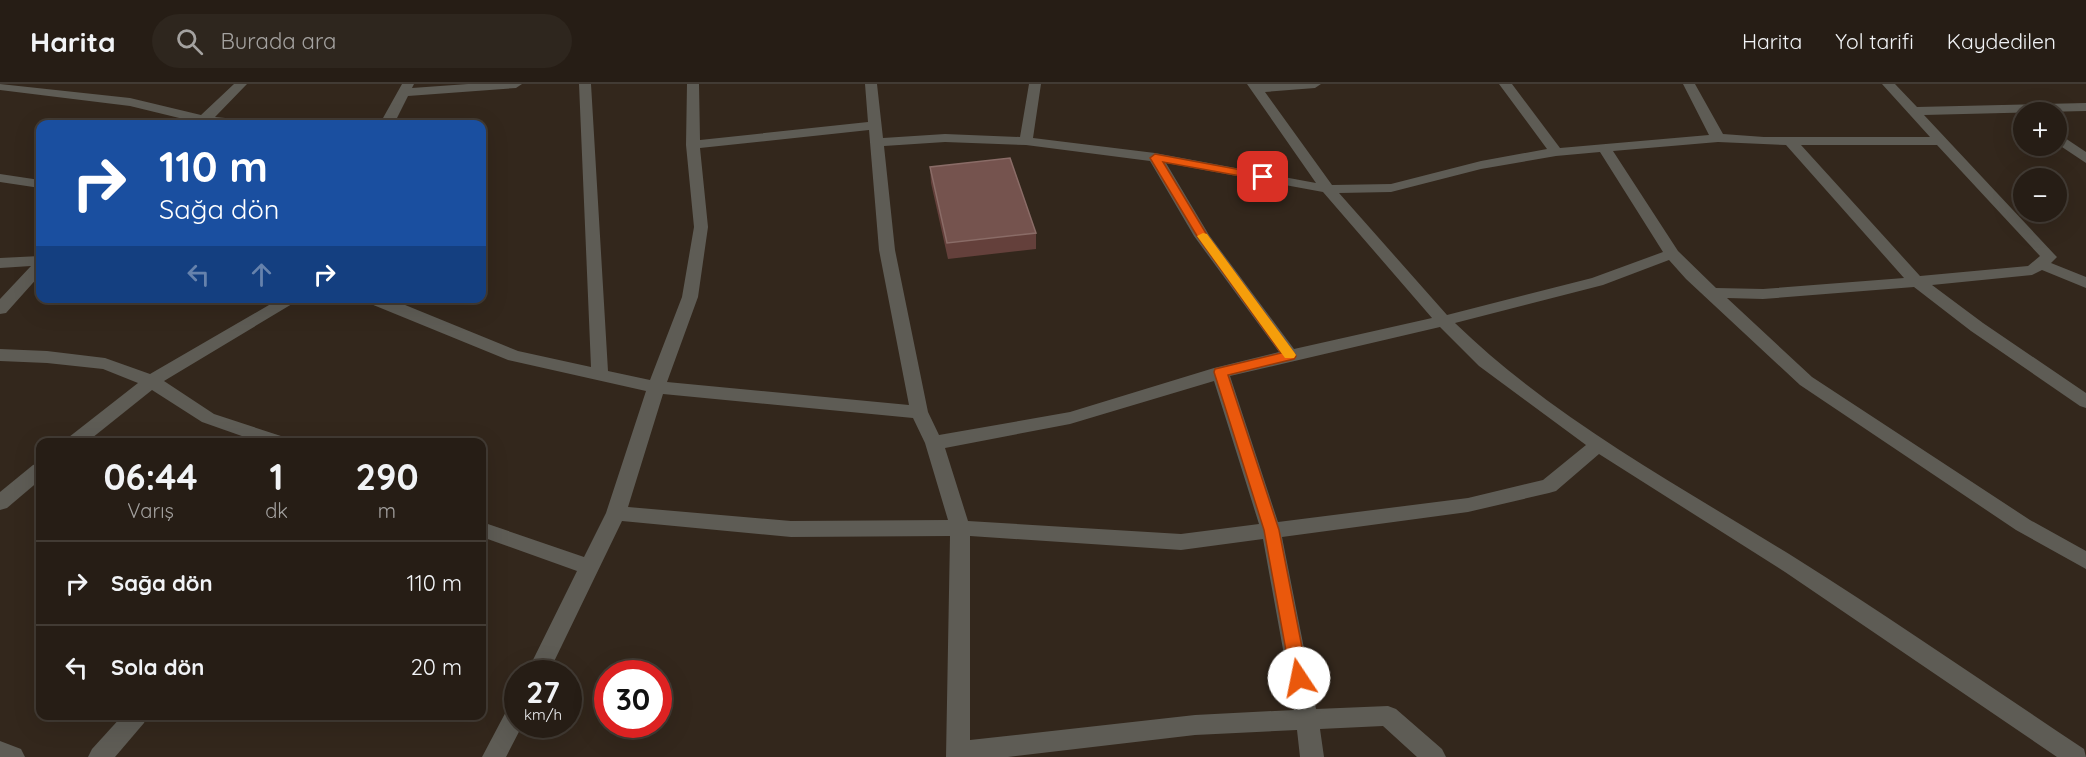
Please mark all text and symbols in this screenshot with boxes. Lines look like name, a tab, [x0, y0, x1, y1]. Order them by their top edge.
search box	[152, 14, 572, 68]
text: Harita	[30, 24, 116, 59]
icon: search	[173, 25, 206, 58]
text: Burada ara	[221, 27, 336, 55]
text: Harita	[1742, 28, 1802, 54]
text: Yol tarifi	[1835, 28, 1914, 54]
text: Kaydedilen	[1947, 28, 2056, 54]
map controls	[2013, 102, 2067, 222]
button: +	[2013, 102, 2067, 156]
text: 110 m	[159, 140, 268, 193]
icon: right	[60, 144, 138, 222]
pin	[1237, 151, 1288, 202]
icon: arrive	[1246, 160, 1279, 193]
button: −	[2013, 168, 2067, 222]
text: Sağa dön	[159, 192, 279, 226]
icon: left	[182, 258, 215, 291]
icon: ahead	[245, 258, 278, 291]
icon: right	[308, 258, 341, 291]
text: 06:44	[103, 454, 198, 499]
text: 1	[270, 454, 284, 499]
text: 290	[355, 454, 419, 499]
text: Varış	[127, 498, 174, 523]
text: dk	[265, 498, 288, 523]
text: m	[378, 498, 396, 523]
icon: right	[60, 567, 93, 600]
text: Sağa dön	[111, 569, 213, 597]
text: 110 m	[407, 569, 462, 597]
position arrow	[1267, 646, 1331, 710]
icon: left	[60, 651, 93, 684]
text: Sola dön	[111, 653, 204, 681]
text: 20 m	[411, 653, 462, 681]
speed limit sign: 30	[594, 660, 672, 738]
text: 27	[526, 673, 560, 711]
text: km/h	[524, 705, 562, 724]

